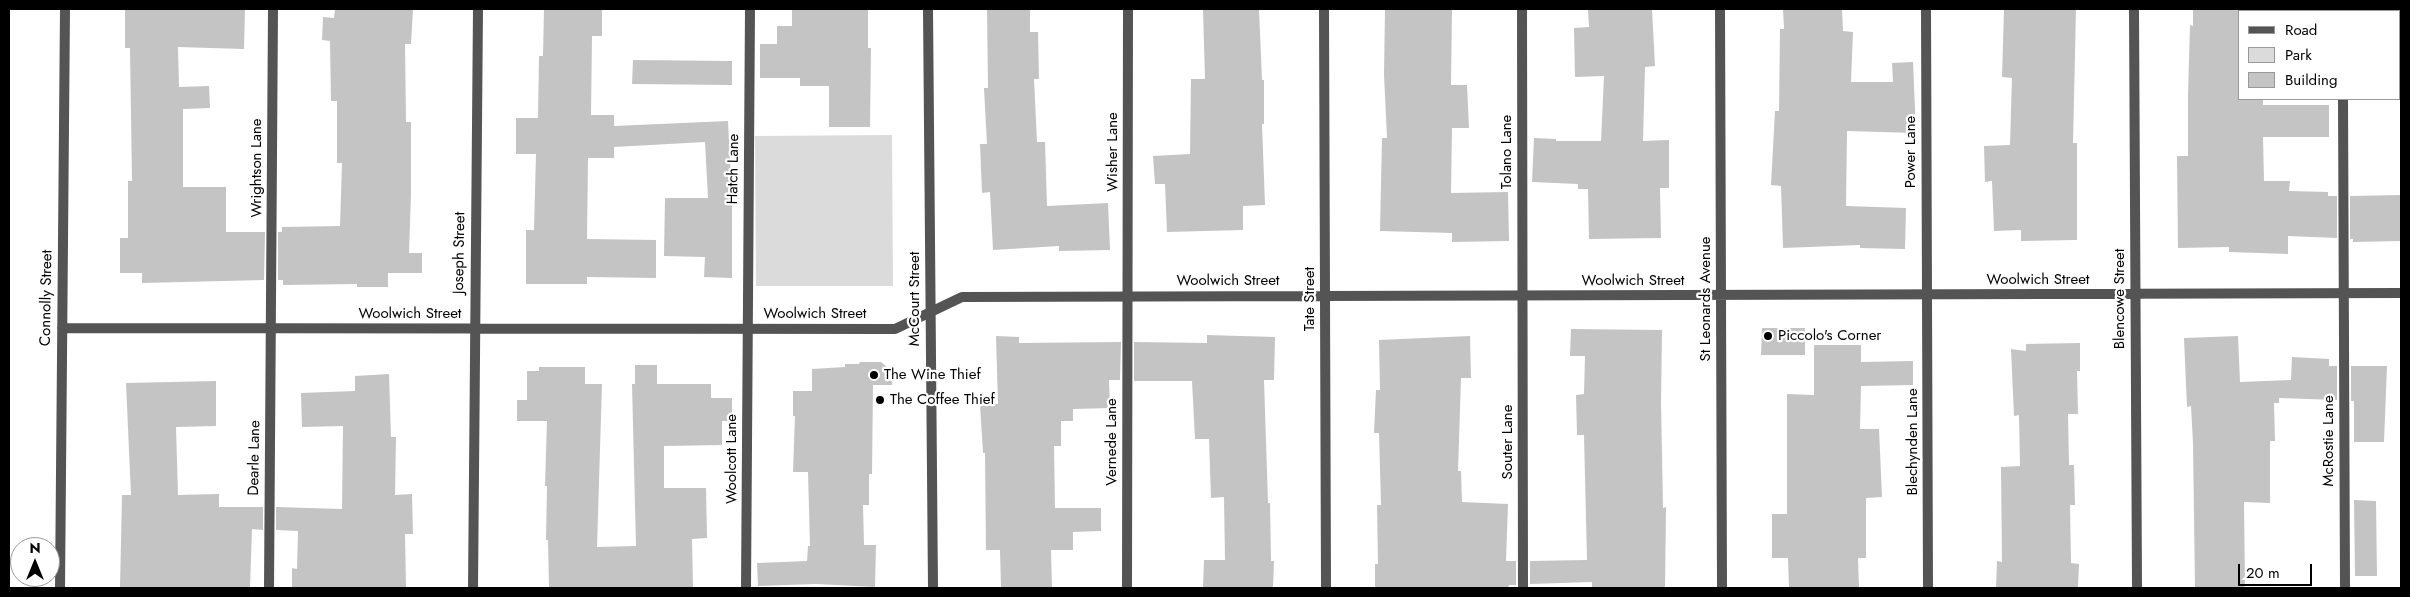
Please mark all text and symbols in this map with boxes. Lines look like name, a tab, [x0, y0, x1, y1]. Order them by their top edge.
legend	[2238, 10, 2400, 100]
text: Road	[2285, 19, 2317, 41]
text: Park	[2285, 44, 2312, 66]
text: Building	[2285, 69, 2337, 91]
street label: Wisher Lane	[1104, 112, 1122, 192]
street label: Tolano Lane	[1498, 115, 1516, 189]
street label: Power Lane	[1902, 116, 1920, 188]
street label: Wrightson Lane	[248, 118, 266, 218]
street label: Hatch Lane	[724, 134, 744, 204]
street label: Joseph Street	[450, 212, 470, 294]
street label: St Leonards Avenue	[1697, 236, 1715, 362]
street label: Blencowe Street	[2111, 249, 2129, 349]
street label: Connolly Street	[37, 250, 57, 346]
street label: McCourt Street	[906, 252, 924, 346]
street label: Tate Street	[1301, 267, 1319, 331]
street label: Woolwich Street	[1987, 271, 2089, 289]
street label: Woolwich Street	[1177, 272, 1279, 290]
street label: Woolwich Street	[1582, 272, 1684, 290]
street label: Woolwich Street	[359, 305, 461, 323]
street label: Woolwich Street	[764, 305, 866, 323]
place label: Piccolo's Corner	[1778, 327, 1882, 345]
marker: Piccolo's Corner	[1762, 330, 1774, 342]
place label: The Wine Thief	[884, 366, 981, 384]
marker: The Wine Thief	[868, 369, 880, 381]
street label: Blechynden Lane	[1904, 388, 1922, 496]
place label: The Coffee Thief	[890, 391, 995, 409]
marker: The Coffee Thief	[874, 394, 886, 406]
street label: McRostie Lane	[2320, 395, 2338, 487]
street label: Vernede Lane	[1103, 398, 1121, 486]
street label: Souter Lane	[1499, 405, 1517, 479]
street label: Woolcott Lane	[723, 414, 741, 504]
street label: Dearle Lane	[245, 420, 265, 496]
north arrow	[10, 537, 60, 587]
text: N	[29, 538, 41, 558]
scale bar	[2240, 554, 2314, 586]
text: 20 m	[2246, 562, 2280, 584]

